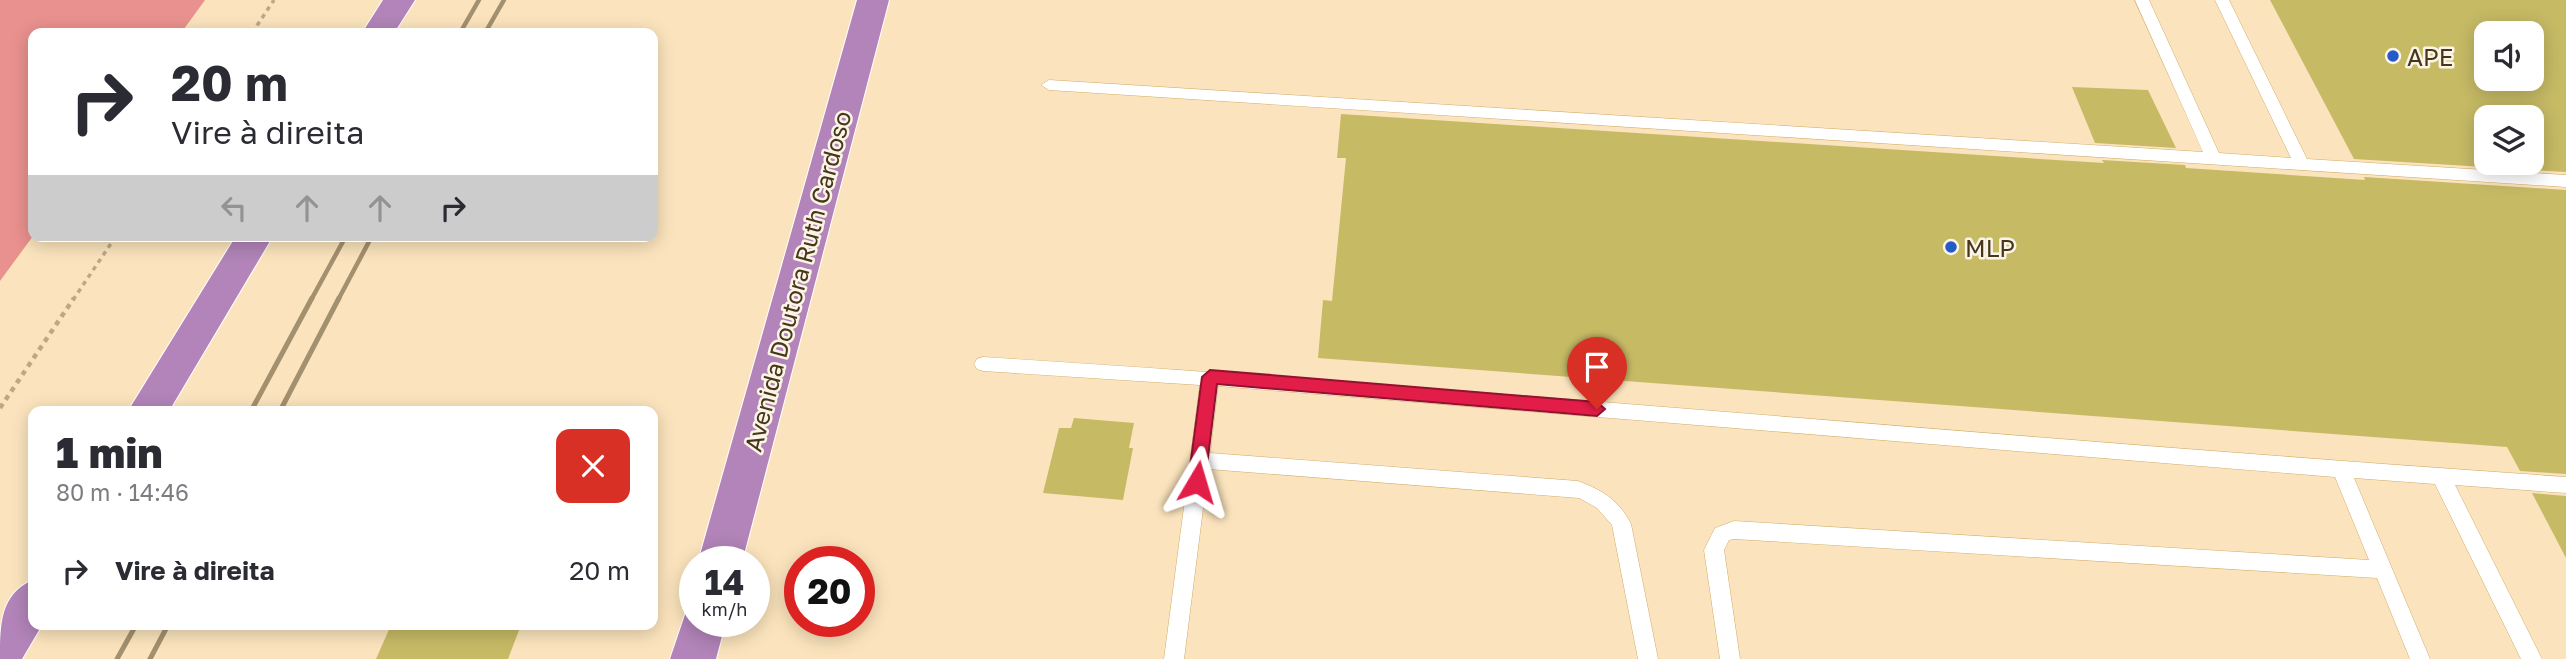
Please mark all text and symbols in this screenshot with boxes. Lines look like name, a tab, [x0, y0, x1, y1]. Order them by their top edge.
map controls	[2474, 21, 2544, 175]
button: sound	[2474, 21, 2544, 91]
place label: APE	[2407, 42, 2453, 71]
marker: APE	[2385, 48, 2401, 64]
text: 20 m	[171, 53, 288, 112]
icon: right	[56, 56, 147, 147]
button: layers	[2474, 105, 2544, 175]
street label: Avenida Doutora Ruth Cardoso	[738, 108, 856, 454]
text: Vire à direita	[171, 113, 364, 151]
icon: left	[215, 189, 253, 227]
icon: ahead	[288, 189, 326, 227]
icon: ahead	[361, 189, 399, 227]
icon: right	[434, 189, 472, 227]
place label: MLP	[1965, 233, 2015, 262]
marker: MLP	[1943, 239, 1959, 255]
pin	[1567, 337, 1627, 409]
icon: arrive	[1578, 348, 1616, 386]
text: 1 min	[56, 427, 163, 477]
button: close	[556, 429, 630, 503]
position arrow	[1160, 445, 1234, 519]
text: 80 m · 14:46	[56, 478, 189, 506]
speed limit sign: 20	[784, 546, 875, 637]
icon: right	[56, 552, 94, 590]
text: Vire à direita	[115, 555, 275, 586]
text: 20 m	[569, 555, 630, 586]
text: 14	[705, 561, 744, 603]
text: km/h	[702, 598, 747, 620]

